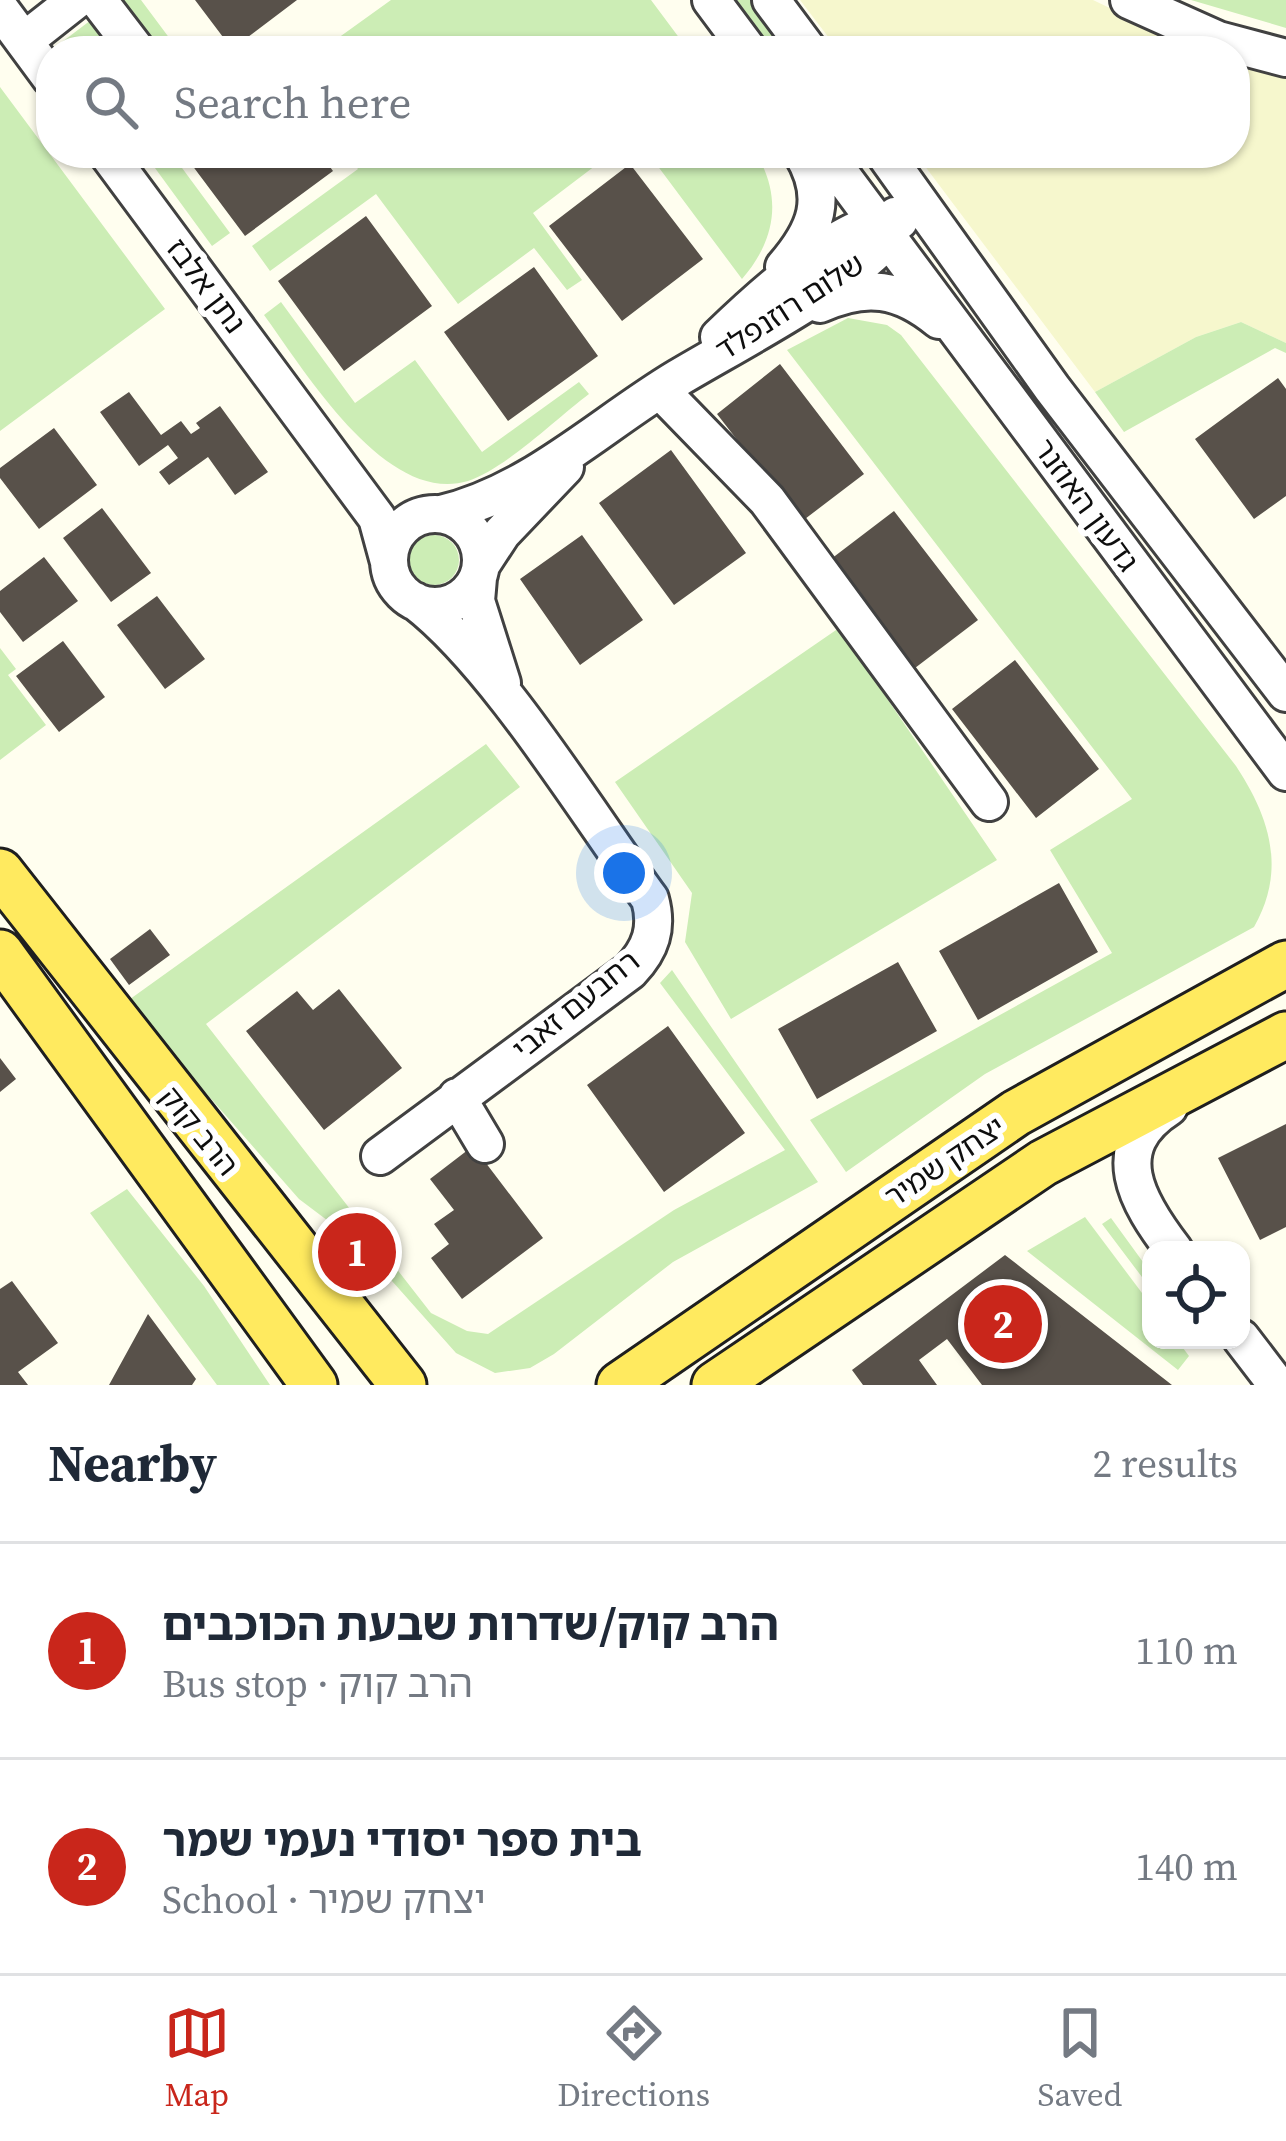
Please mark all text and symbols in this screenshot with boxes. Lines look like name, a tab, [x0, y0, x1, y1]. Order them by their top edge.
search box	[36, 36, 1250, 168]
icon: search	[78, 69, 144, 135]
text: Search here	[174, 71, 411, 133]
street label: נתן אלבז	[157, 230, 256, 342]
street label: שלום רוזנפלד	[707, 243, 872, 370]
street label: גדעון האוזנר	[1024, 430, 1149, 579]
your location	[594, 843, 654, 903]
street label: רחבעם זאבי	[503, 941, 648, 1069]
street label: הרב קוק	[151, 1077, 248, 1184]
street label: יצחק שמיר	[877, 1106, 1013, 1217]
pin: 1	[318, 1207, 396, 1297]
map controls	[1142, 1241, 1250, 1349]
button: locate	[1142, 1241, 1250, 1349]
pin: 2	[964, 1279, 1042, 1369]
text: Nearby	[48, 1428, 217, 1498]
text: 2 results	[1093, 1437, 1238, 1490]
text: הרב קוק/שדרות שבעת הכוכבים	[162, 1593, 779, 1655]
text: 1	[76, 1624, 98, 1677]
text: 110 m	[1135, 1624, 1238, 1677]
text: Bus stop · הרב קוק	[162, 1657, 473, 1710]
text: בית ספר יסודי נעמי שמר	[162, 1809, 642, 1871]
text: 2	[76, 1840, 98, 1893]
text: 140 m	[1135, 1840, 1238, 1893]
text: School · יצחק שמיר	[162, 1873, 486, 1926]
tab: Map	[164, 2000, 230, 2117]
tab: Directions	[557, 2000, 710, 2117]
tab: Saved	[1038, 2000, 1122, 2117]

